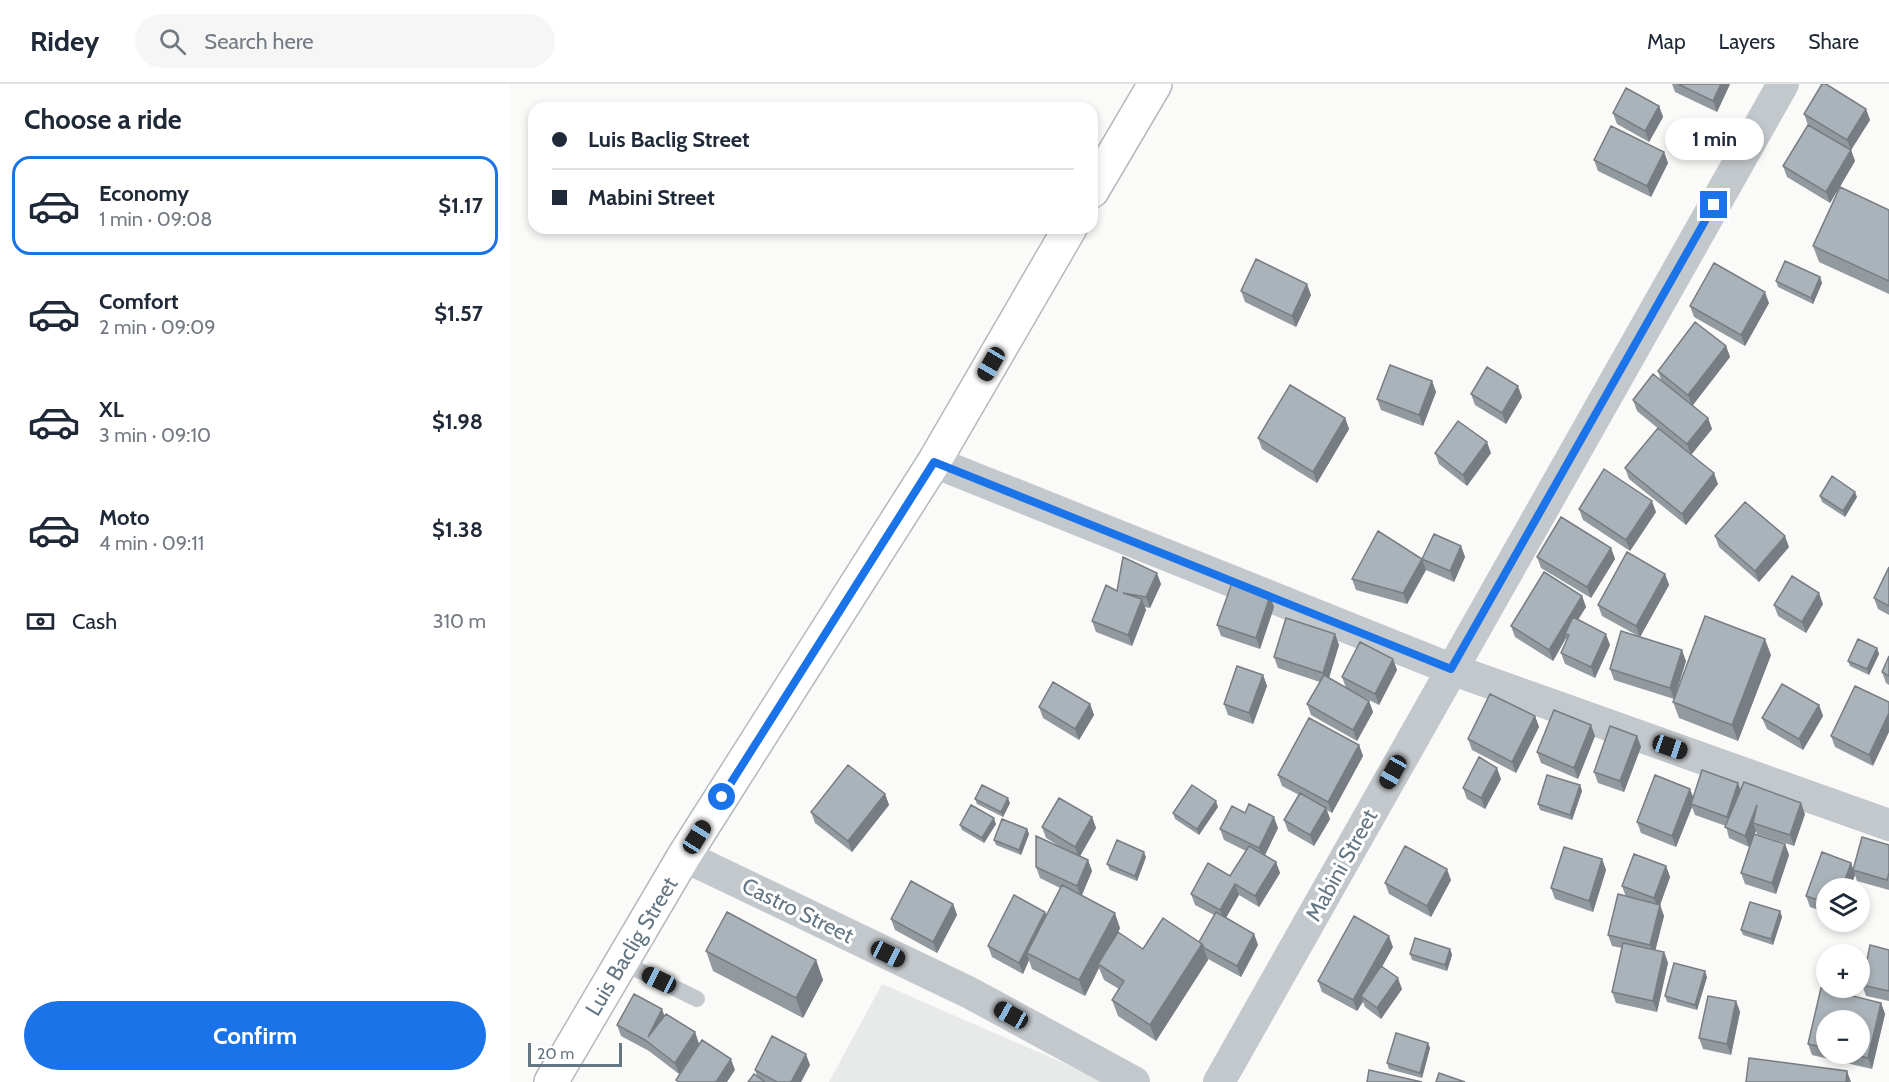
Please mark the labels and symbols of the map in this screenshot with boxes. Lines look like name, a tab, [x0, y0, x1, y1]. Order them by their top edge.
callout: 1 min	[1664, 118, 1764, 160]
route end	[1700, 191, 1727, 218]
car	[974, 344, 1008, 384]
car	[1650, 733, 1690, 761]
car	[1376, 752, 1410, 792]
route start	[708, 783, 735, 810]
street label: Mabini Street	[1300, 804, 1383, 926]
car	[680, 817, 714, 857]
street label: Luis Baclig Street	[579, 871, 684, 1021]
street label: Castro Street	[738, 872, 859, 949]
car	[868, 938, 908, 970]
car	[639, 964, 679, 996]
car	[991, 998, 1031, 1032]
scale bar	[528, 1040, 622, 1068]

